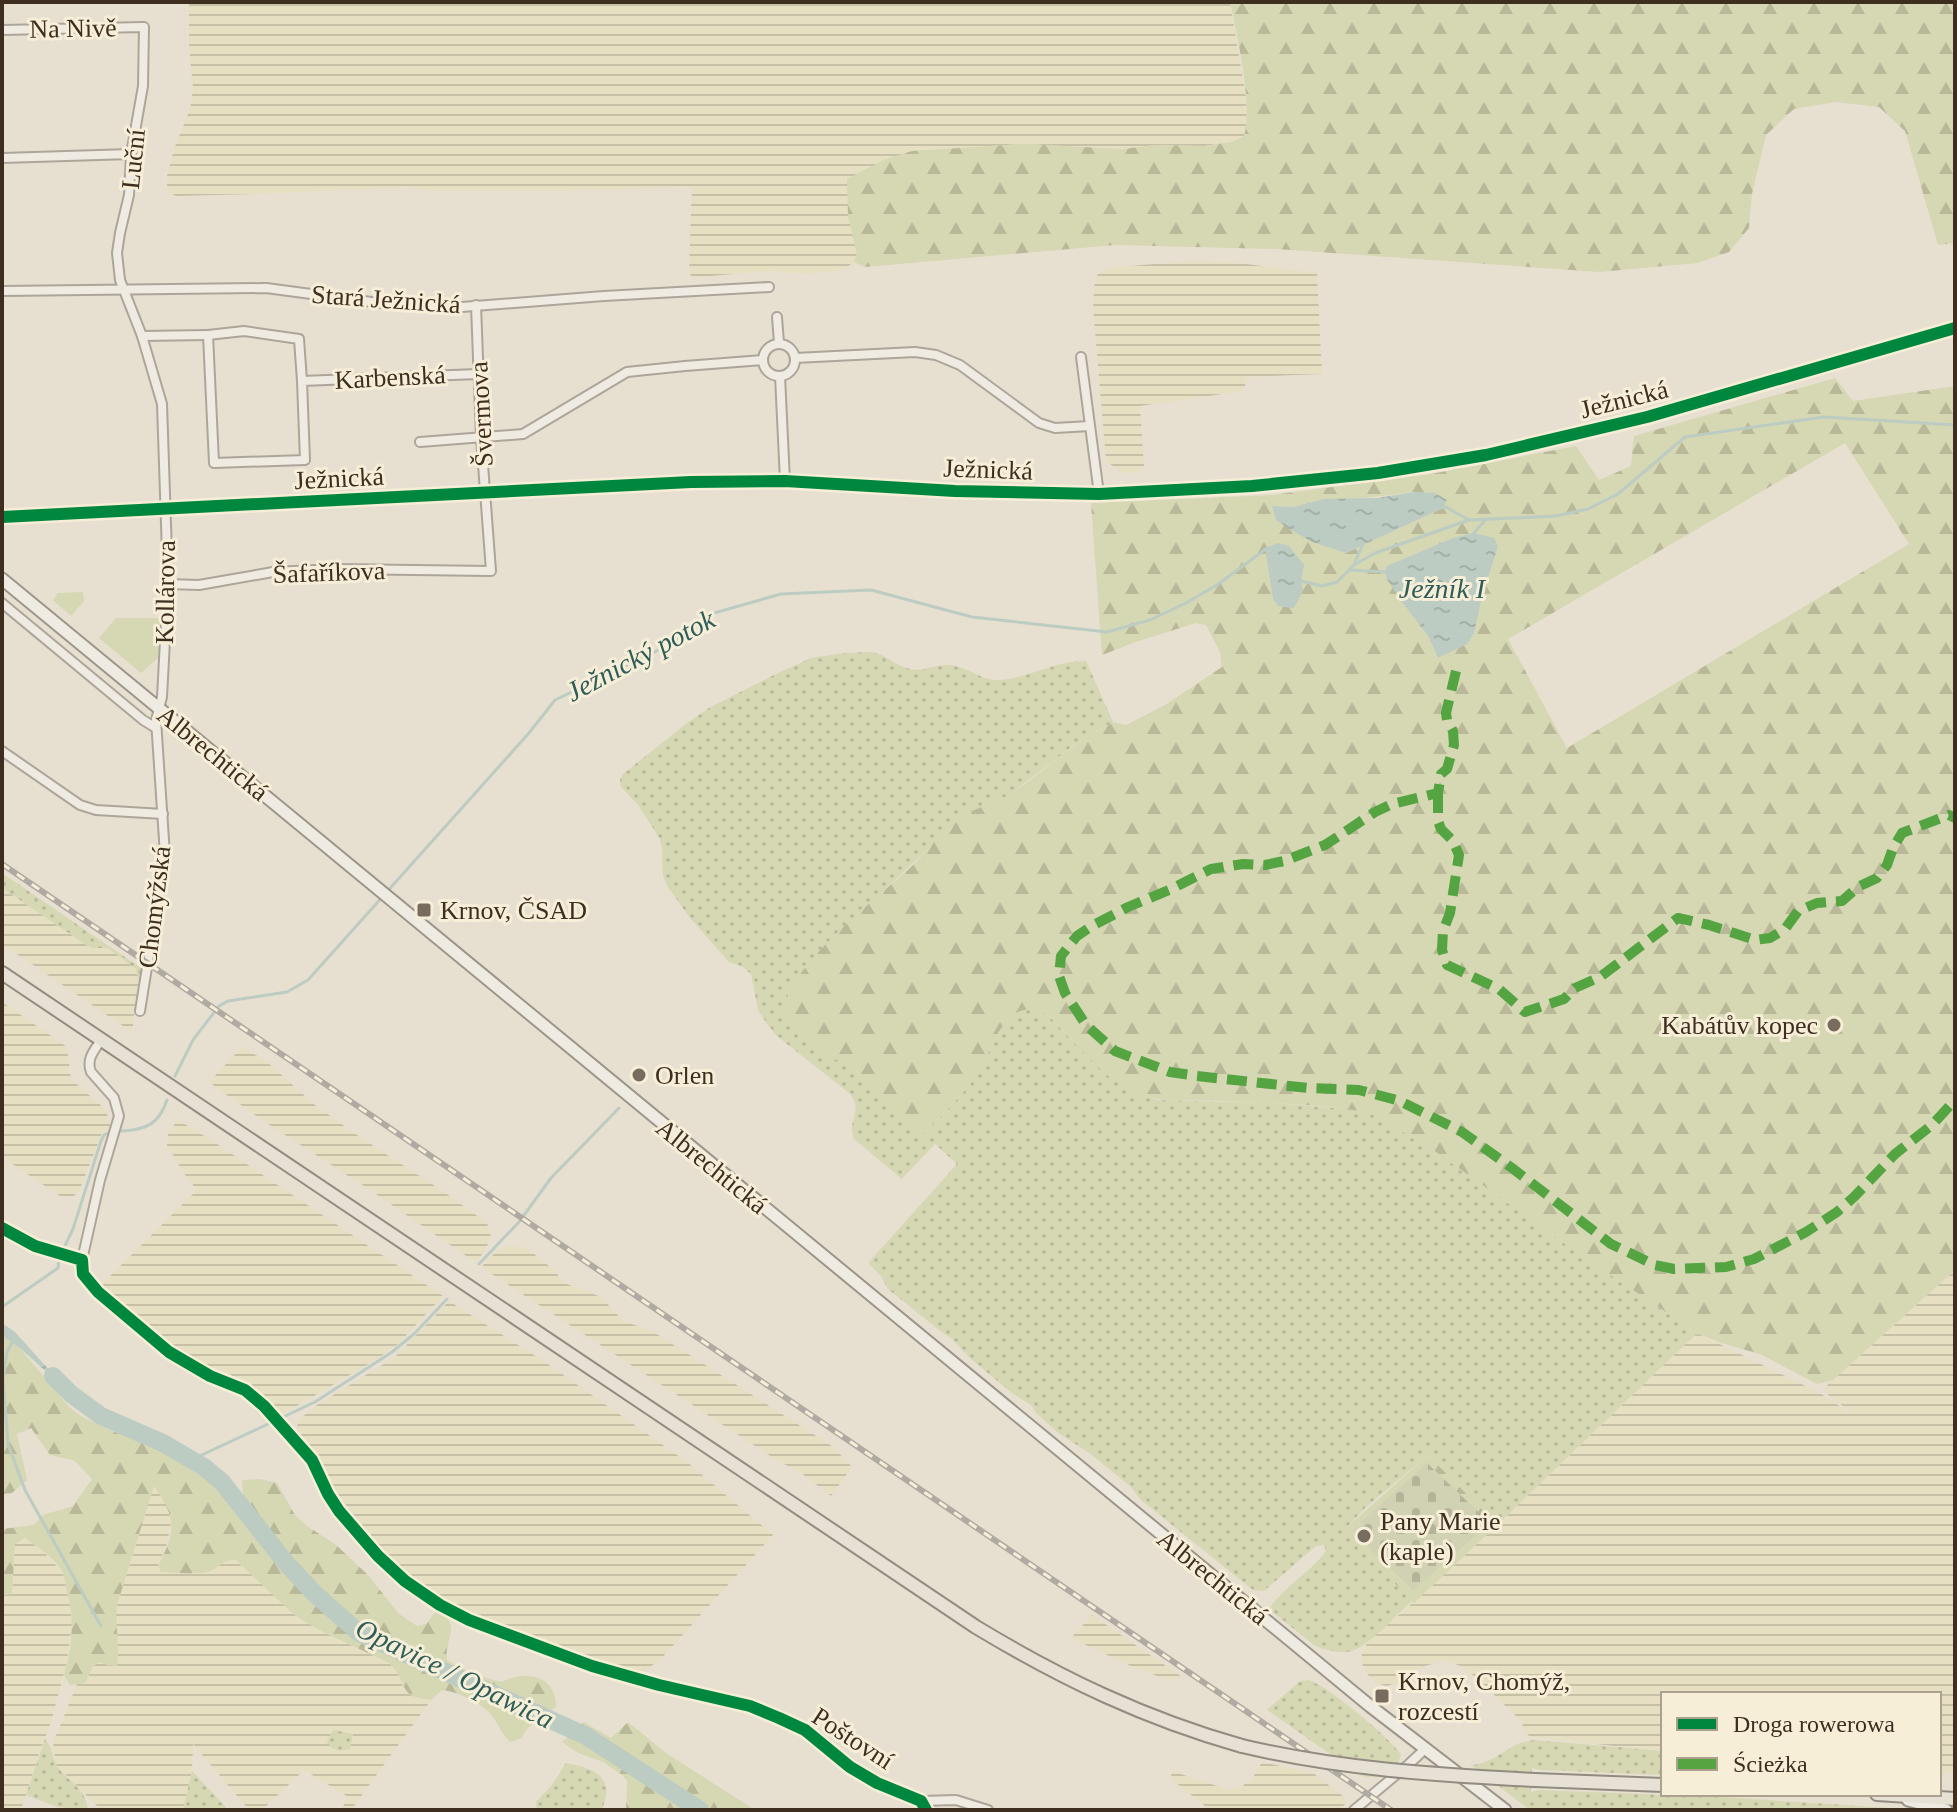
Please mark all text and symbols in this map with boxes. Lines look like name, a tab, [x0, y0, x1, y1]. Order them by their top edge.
street label: Na Nivě	[29, 13, 117, 44]
street label: Luční	[116, 127, 151, 191]
street label: Stará Ježnická	[310, 280, 462, 319]
street label: Karbenská	[334, 360, 447, 395]
street label: Švermova	[464, 360, 499, 467]
street label: Ježnická	[1577, 374, 1671, 424]
street label: Ježnická	[943, 453, 1034, 486]
street label: Ježnická	[294, 462, 385, 495]
street label: Kollárova	[150, 539, 181, 644]
street label: Šafaříkova	[272, 556, 386, 589]
water label: Ježník I	[1399, 573, 1487, 604]
water label: Ježnický potok	[561, 603, 720, 708]
street label: Albrechtická	[151, 700, 274, 807]
street label: Chomýžská	[133, 844, 176, 970]
place label: Krnov, ČSAD	[440, 896, 587, 925]
marker: Krnov, ČSAD	[415, 901, 433, 919]
place label: Kabátův kopec	[1661, 1011, 1818, 1040]
marker: Kabátův kopec	[1825, 1016, 1843, 1034]
place label: Orlen	[655, 1061, 714, 1090]
marker: Orlen	[630, 1066, 648, 1084]
street label: Albrechtická	[650, 1113, 773, 1220]
place label: Pany Marie (kaple)	[1380, 1507, 1501, 1566]
street label: Albrechtická	[1151, 1524, 1274, 1631]
marker: Pany Marie (kaple)	[1355, 1527, 1373, 1545]
water label: Opavice / Opawica	[351, 1612, 559, 1735]
place label: Krnov, Chomýž, rozcestí	[1398, 1667, 1570, 1726]
marker: Krnov, Chomýž, rozcestí	[1373, 1687, 1391, 1705]
legend	[1661, 1692, 1941, 1796]
street label: Poštovní	[807, 1701, 899, 1775]
text: Droga rowerowa	[1733, 1711, 1895, 1737]
text: Ścieżka	[1733, 1751, 1808, 1777]

